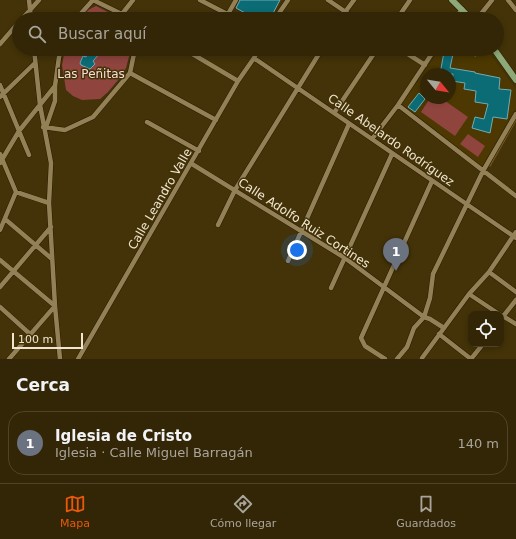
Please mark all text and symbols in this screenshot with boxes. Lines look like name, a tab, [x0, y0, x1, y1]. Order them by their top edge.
search box	[12, 12, 504, 56]
icon: search	[26, 23, 48, 45]
text: Buscar aquí	[58, 25, 146, 43]
park label: Las Peñitas	[57, 67, 125, 81]
north arrow	[420, 68, 456, 104]
street label: Calle Abelardo Rodríguez	[325, 91, 457, 189]
street label: Calle Leandro Valle	[125, 146, 195, 252]
street label: Calle Adolfo Ruiz Cortines	[236, 175, 372, 271]
pin: 1	[383, 238, 409, 271]
your location	[287, 240, 307, 260]
map controls	[468, 311, 504, 347]
button: locate	[468, 311, 504, 347]
scale bar	[12, 331, 83, 350]
text: 100 m	[18, 333, 53, 346]
text: Cerca	[16, 375, 70, 395]
text: Iglesia de Cristo	[55, 427, 192, 445]
text: 1	[25, 436, 35, 451]
text: 140 m	[457, 436, 499, 451]
text: Iglesia · Calle Miguel Barragán	[55, 445, 253, 460]
tab: Mapa	[60, 493, 90, 530]
tab: Cómo llegar	[210, 493, 276, 530]
tab: Guardados	[396, 493, 456, 530]

